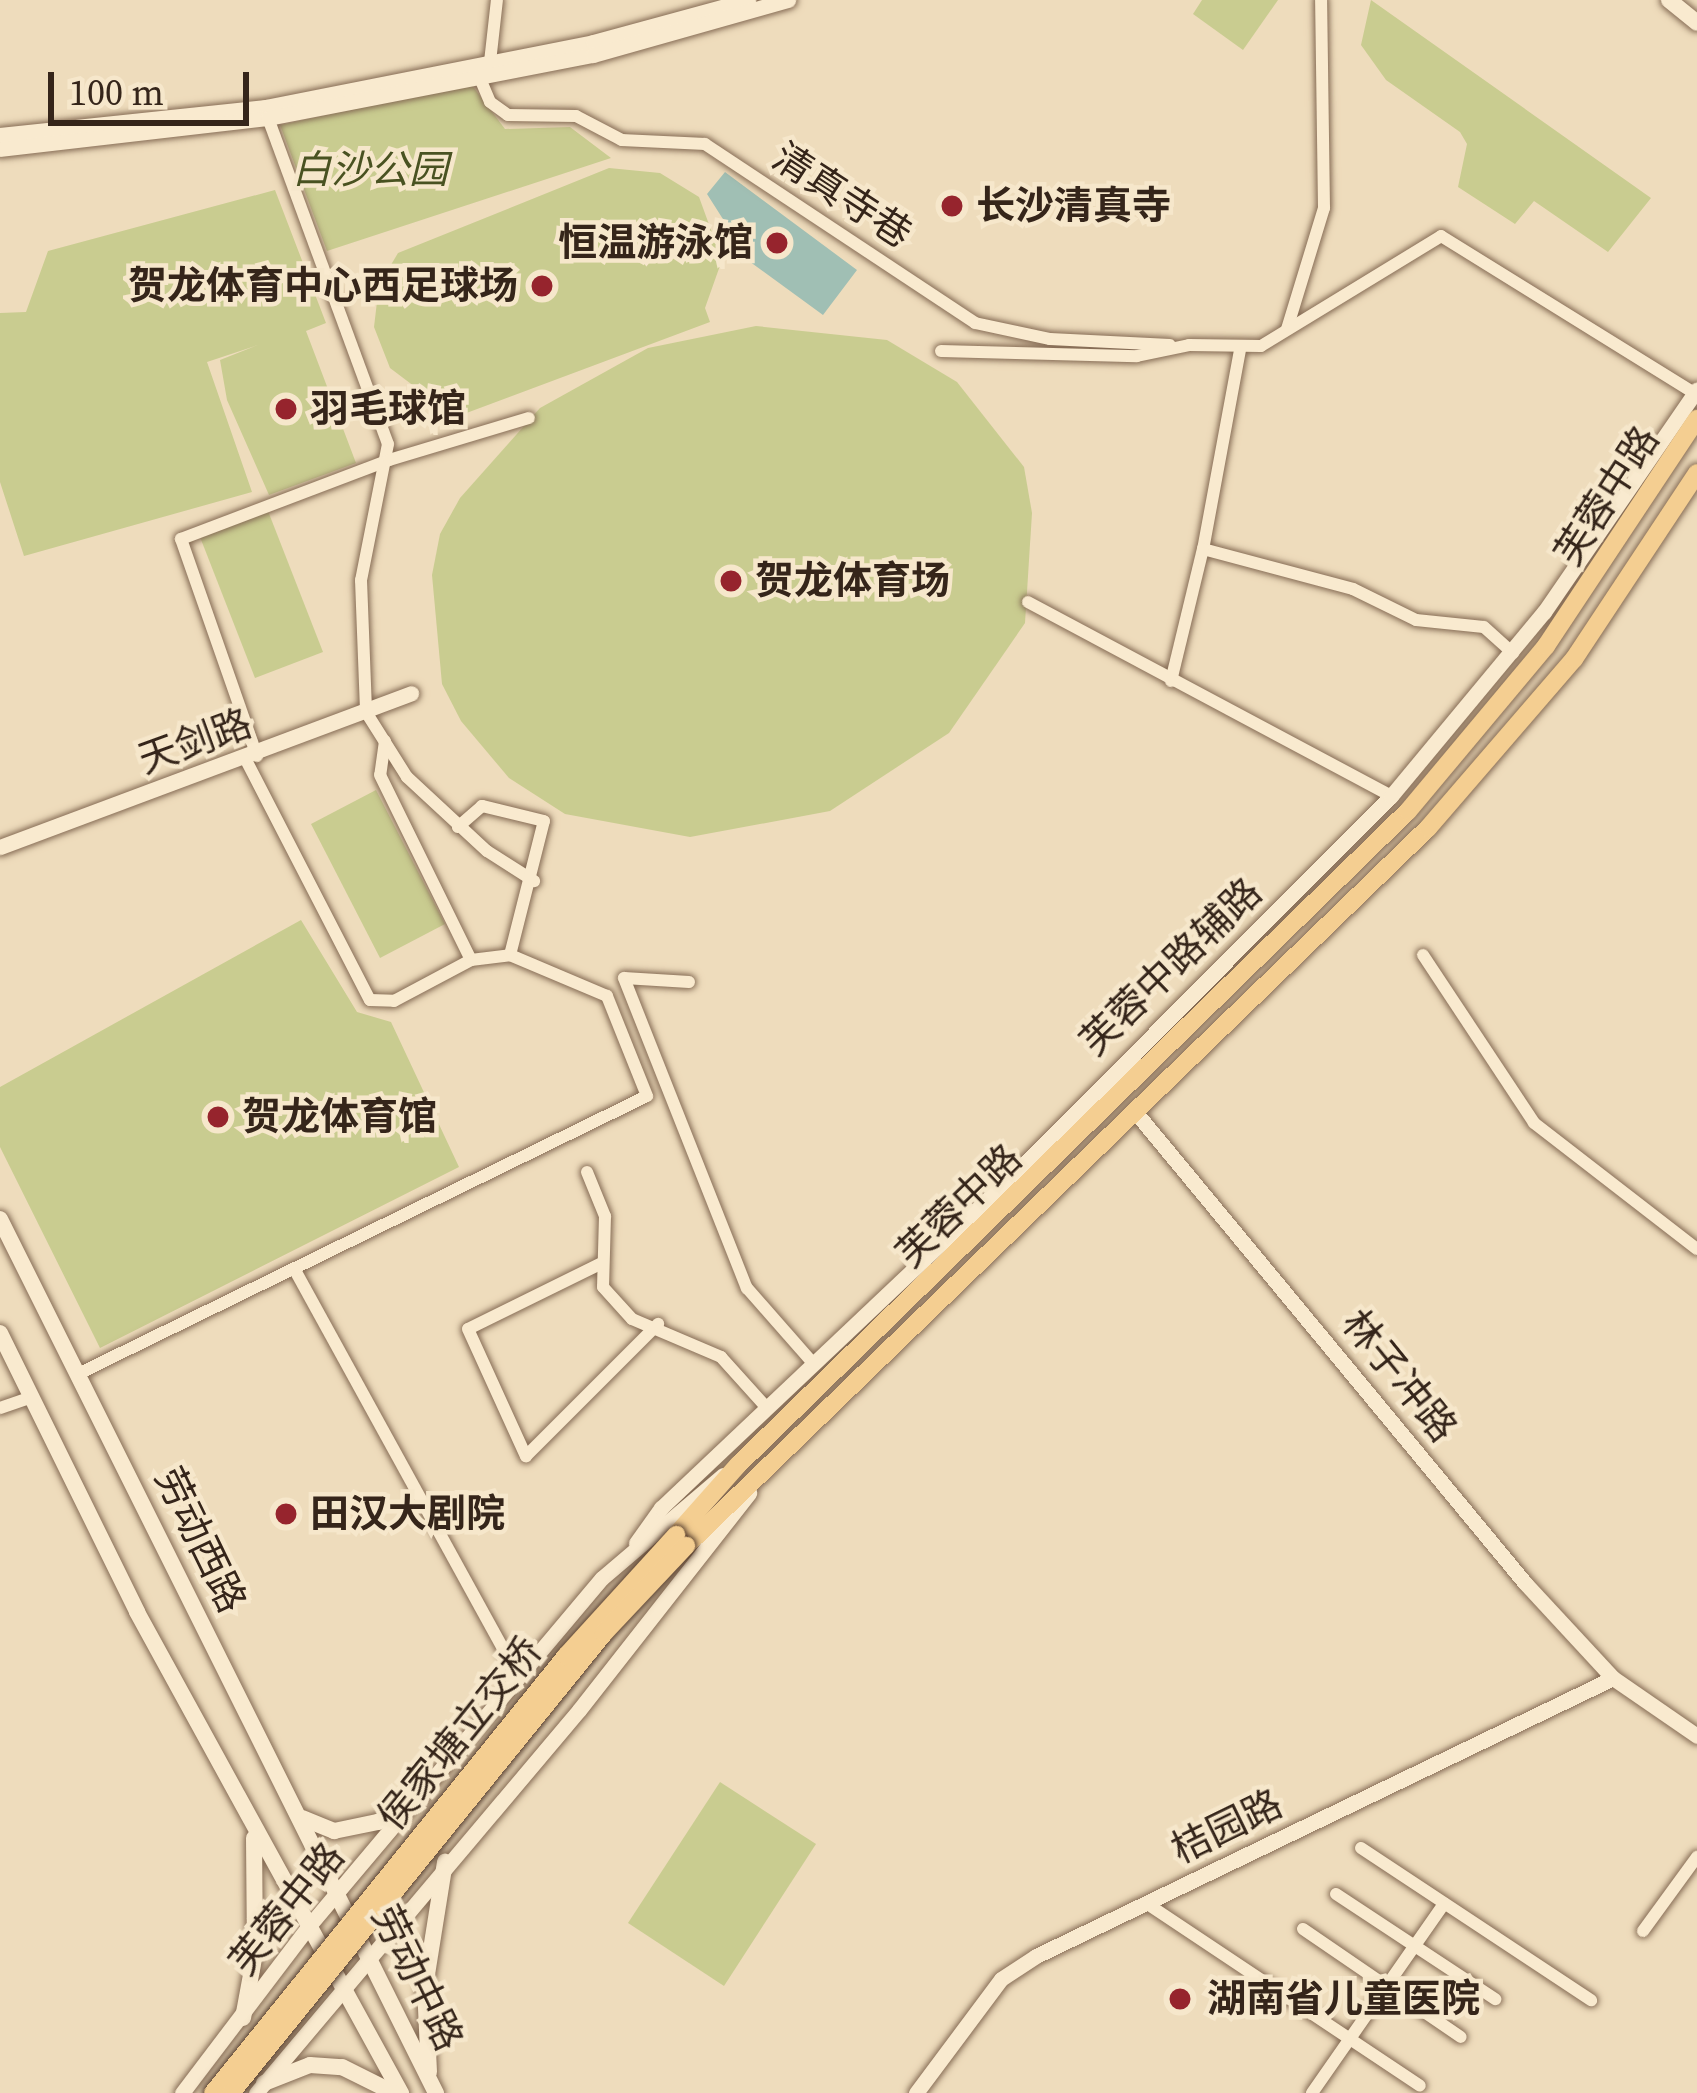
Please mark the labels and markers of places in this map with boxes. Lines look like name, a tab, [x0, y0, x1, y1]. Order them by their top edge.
place label: 长沙清真寺	[976, 183, 1171, 229]
marker: 长沙清真寺	[939, 193, 965, 219]
place label: 恒温游泳馆	[558, 220, 753, 266]
marker: 恒温游泳馆	[764, 230, 790, 256]
place label: 贺龙体育中心西足球场	[128, 263, 518, 309]
marker: 贺龙体育中心西足球场	[529, 273, 555, 299]
place label: 羽毛球馆	[310, 386, 466, 432]
marker: 羽毛球馆	[273, 396, 299, 422]
place label: 贺龙体育场	[755, 558, 950, 604]
marker: 贺龙体育场	[718, 568, 744, 594]
place label: 贺龙体育馆	[242, 1094, 437, 1140]
marker: 贺龙体育馆	[205, 1104, 231, 1130]
place label: 田汉大剧院	[310, 1491, 505, 1537]
marker: 田汉大剧院	[273, 1501, 299, 1527]
place label: 湖南省儿童医院	[1207, 1976, 1480, 2022]
marker: 湖南省儿童医院	[1164, 1983, 1196, 2015]

